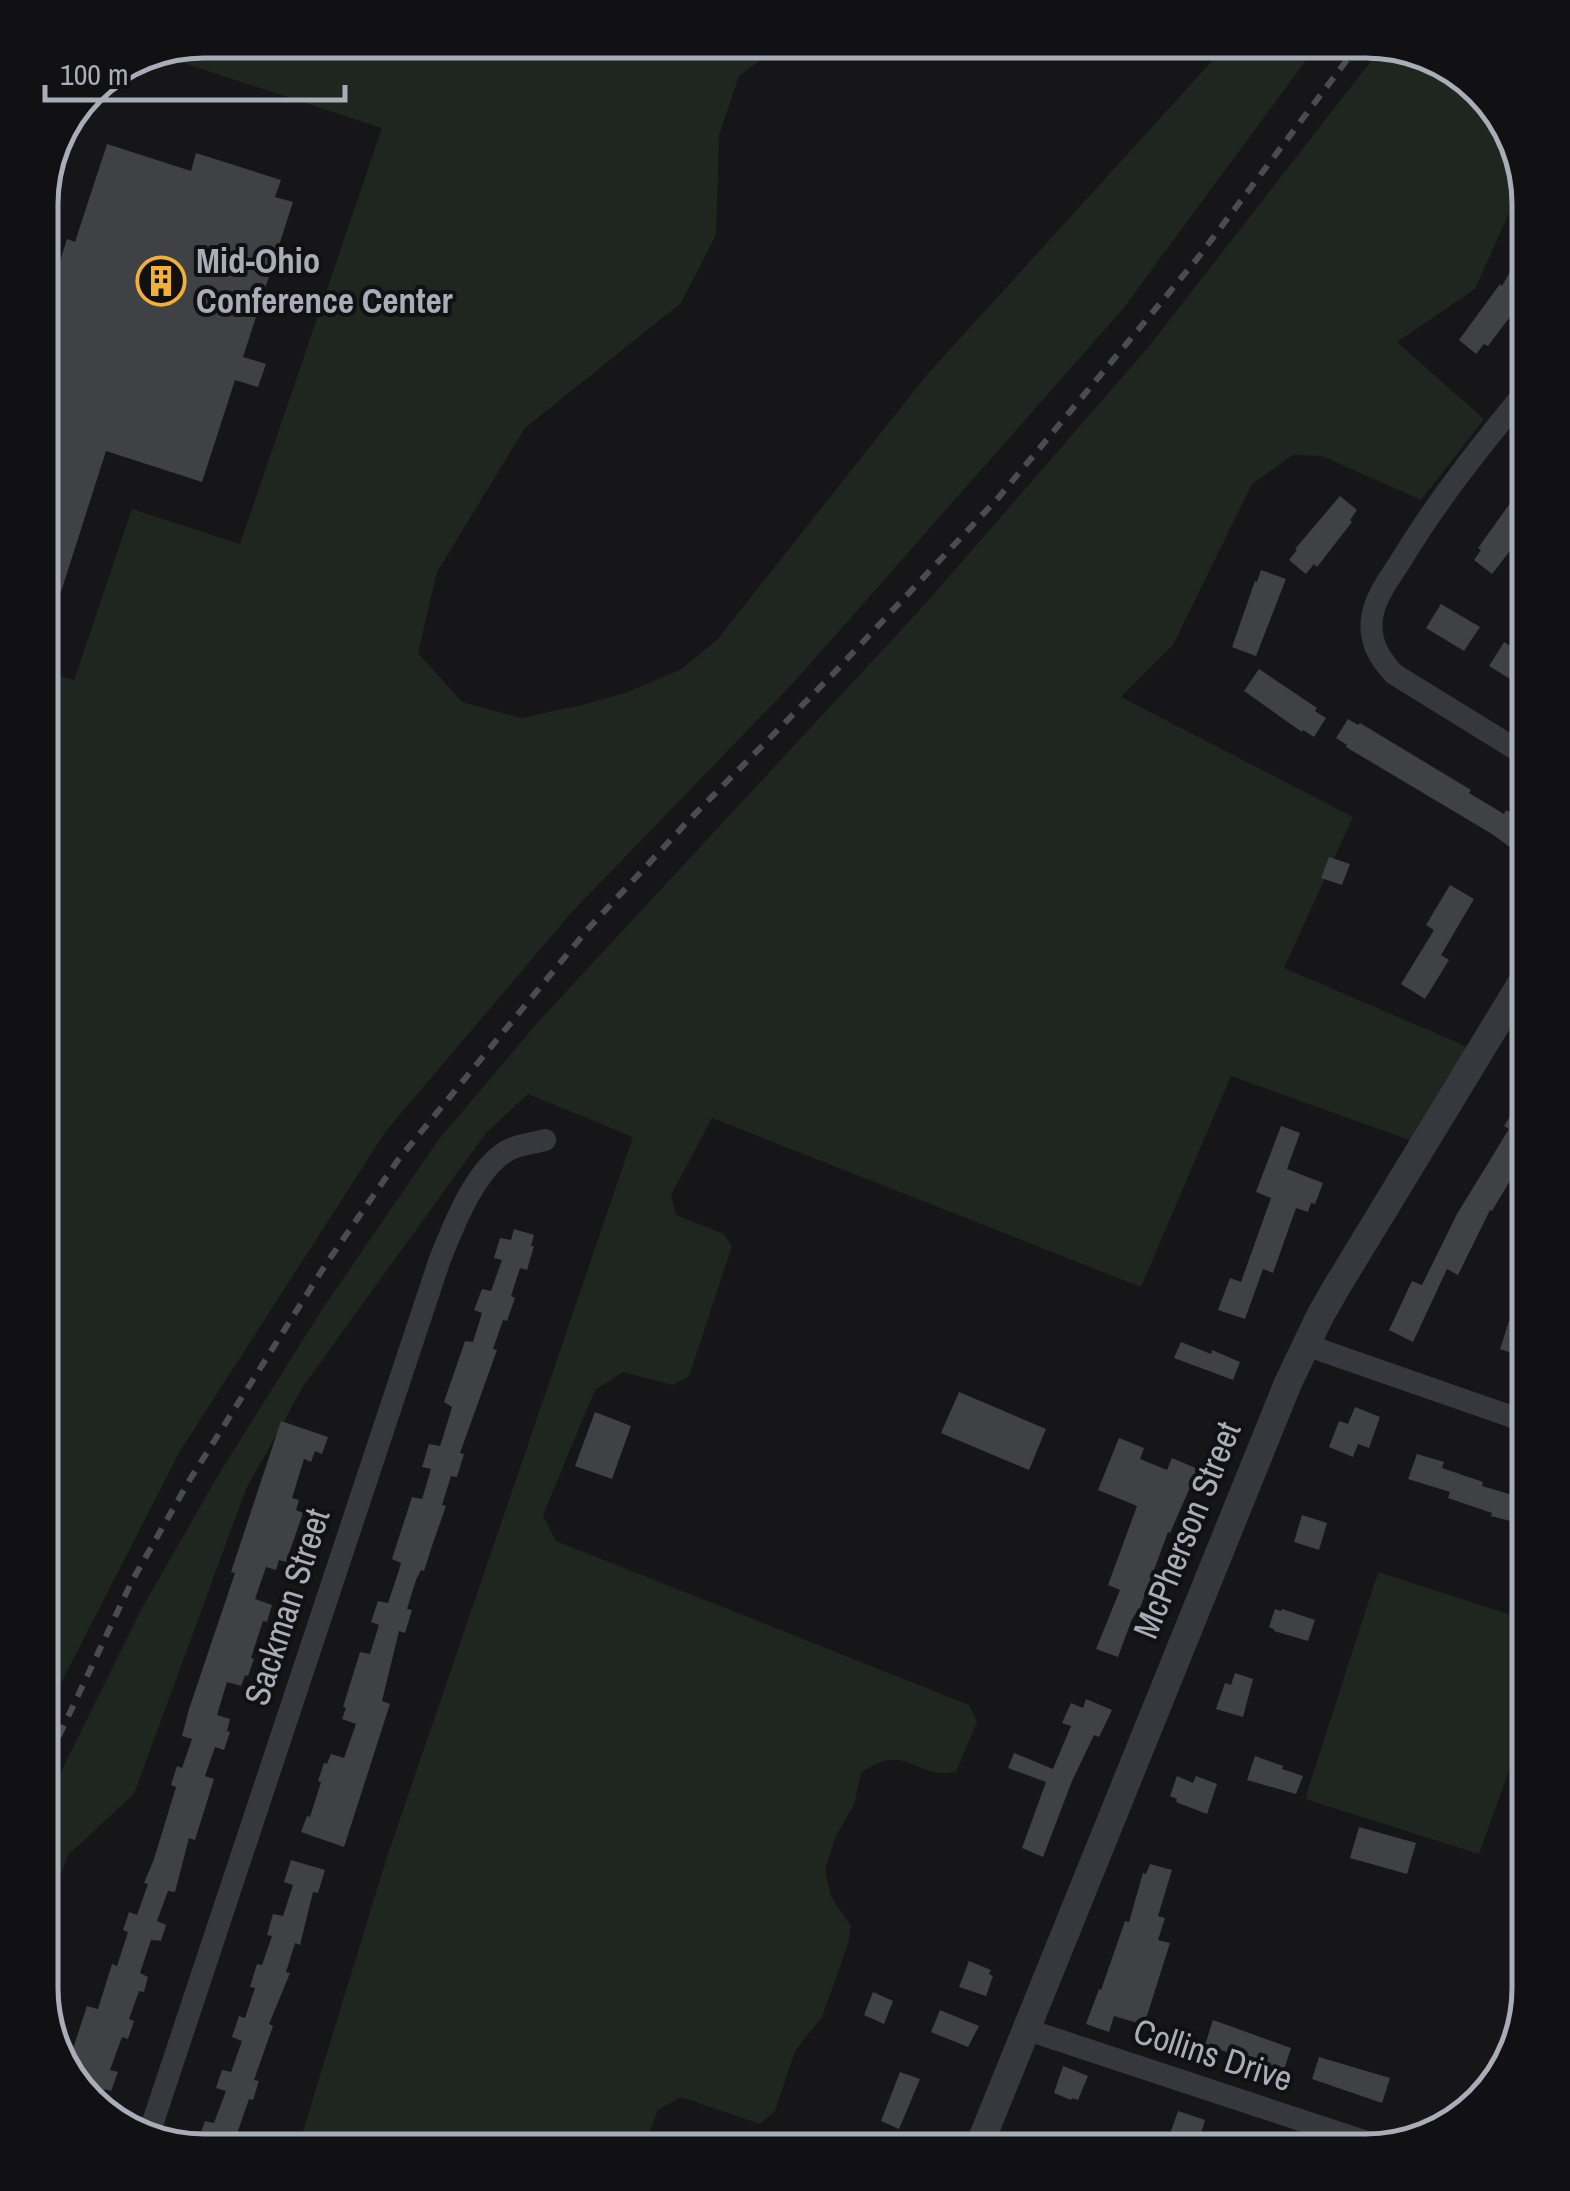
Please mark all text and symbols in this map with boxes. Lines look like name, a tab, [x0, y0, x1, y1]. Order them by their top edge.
scale bar	[45, 40, 345, 102]
text: 100 m	[60, 54, 128, 94]
place label: Mid-Ohio Conference Center	[196, 237, 454, 324]
building icon: Mid-Ohio Conference Center	[135, 255, 187, 307]
street label: McPherson Street	[1122, 1415, 1251, 1645]
street label: Sackman Street	[233, 1502, 340, 1711]
street label: Collins Drive	[1128, 2007, 1299, 2102]

